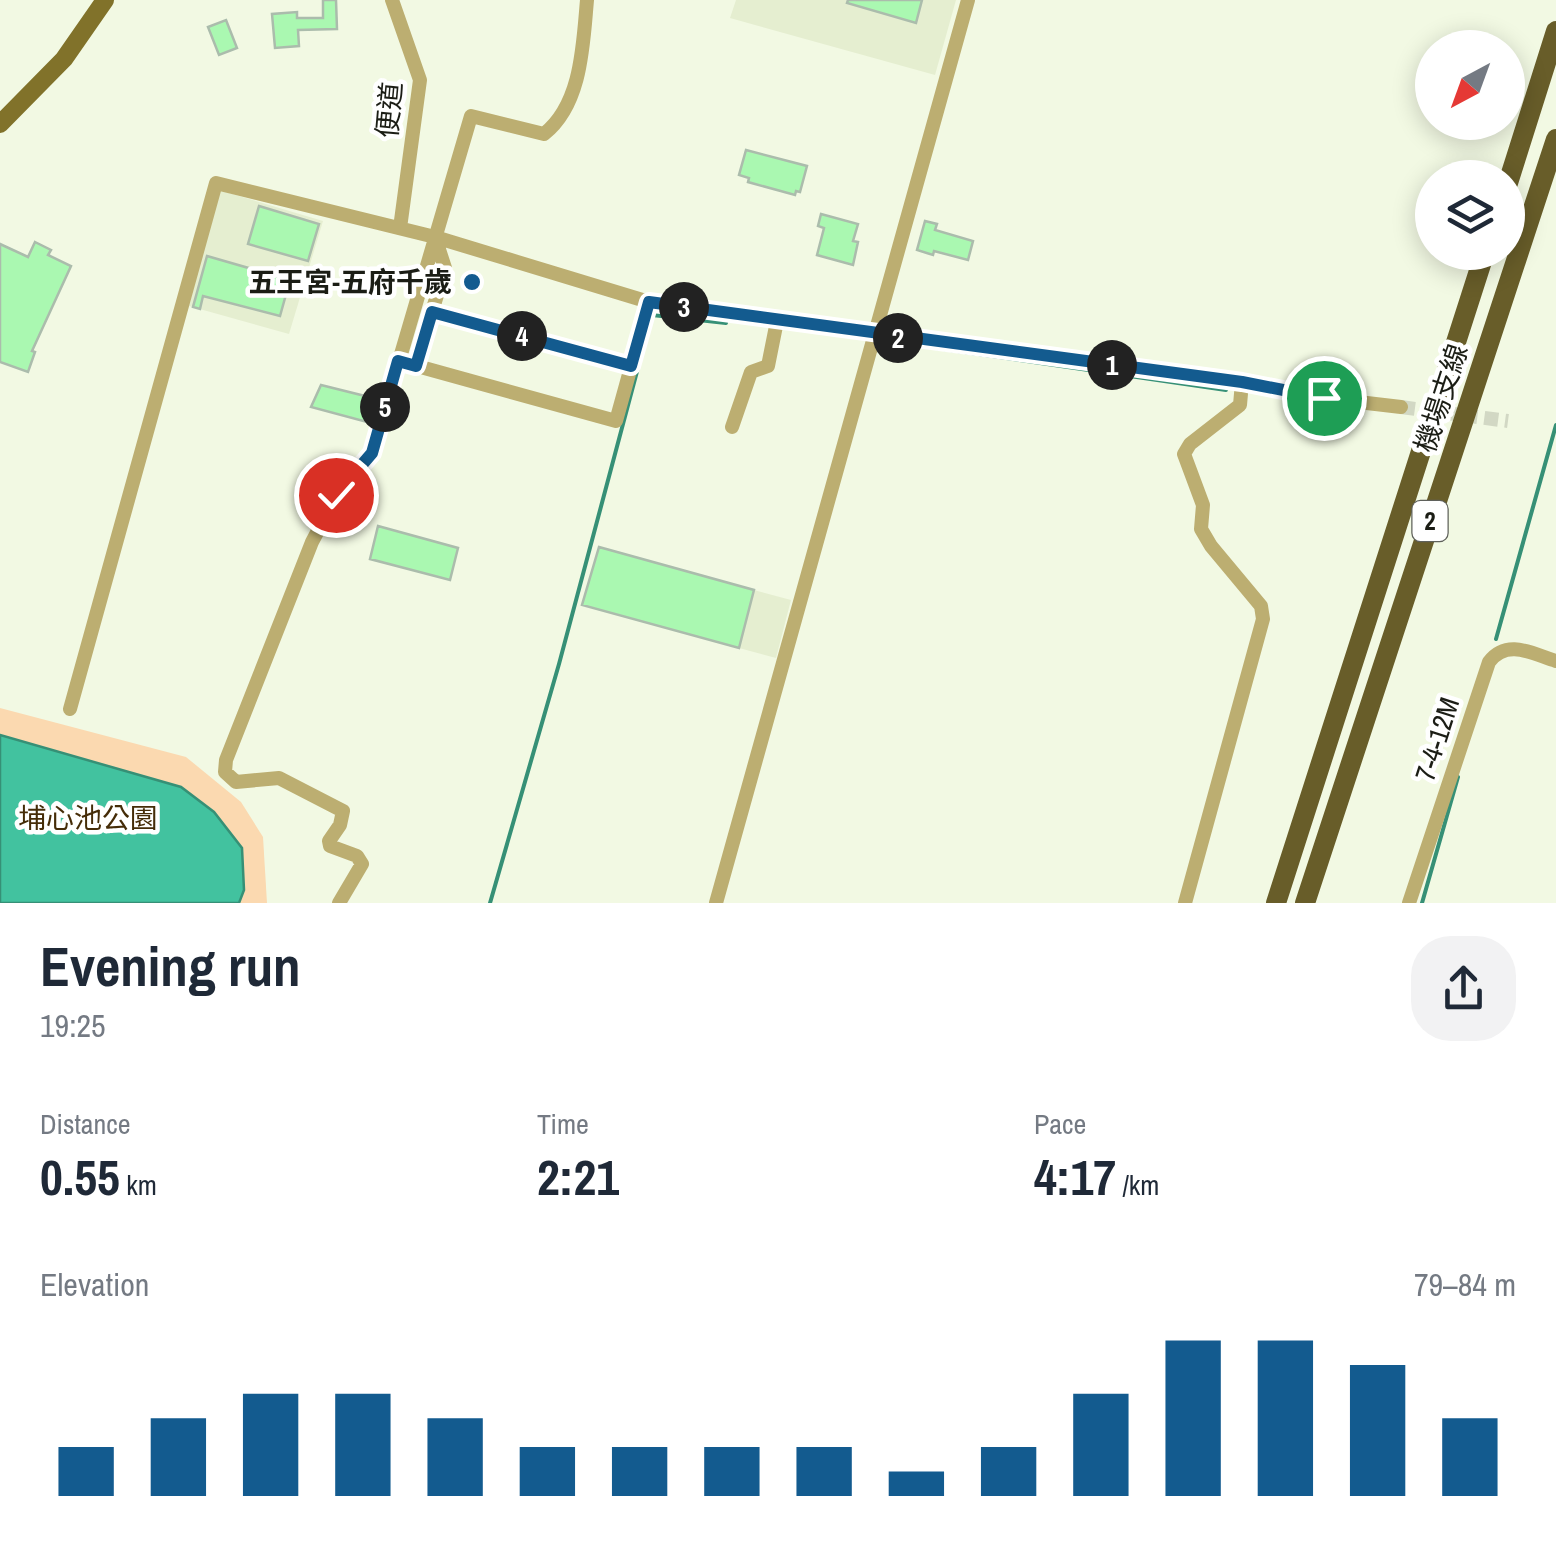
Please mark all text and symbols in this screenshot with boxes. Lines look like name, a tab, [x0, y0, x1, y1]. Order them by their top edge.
north arrow	[1415, 30, 1525, 140]
map controls	[1415, 30, 1525, 270]
street label: 便道	[368, 80, 410, 140]
button: layers	[1415, 160, 1525, 270]
place label: 五王宮-五府千歲	[248, 263, 452, 301]
marker: 五王宮-五府千歲	[461, 271, 483, 293]
pin: 3	[659, 282, 709, 332]
text: 3	[678, 288, 690, 326]
pin: 4	[497, 311, 547, 361]
pin: 2	[873, 313, 923, 363]
text: 4	[516, 317, 528, 355]
text: 2	[892, 319, 904, 357]
street label: 機場支線	[1406, 339, 1476, 457]
pin: 1	[1087, 340, 1137, 390]
text: 1	[1106, 346, 1118, 384]
pin	[1282, 356, 1367, 441]
icon: arrive	[1297, 371, 1352, 426]
pin: 5	[360, 382, 410, 432]
text: 5	[379, 388, 391, 426]
pin	[294, 453, 379, 538]
icon: check	[309, 468, 364, 523]
road number: 2	[1412, 501, 1448, 541]
street label: 7-4-12M	[1406, 692, 1468, 786]
park label: 埔心池公園	[18, 799, 158, 837]
text: Evening run	[40, 929, 301, 1003]
button: share	[1411, 936, 1516, 1041]
text: 19:25	[40, 1004, 106, 1047]
text: Distance	[40, 1105, 131, 1143]
text: Time	[537, 1105, 589, 1143]
text: Pace	[1034, 1105, 1086, 1143]
text: 0.55	[40, 1143, 120, 1211]
text: 2:21	[537, 1143, 619, 1211]
text: 4:17	[1034, 1143, 1116, 1211]
text: km	[120, 1166, 157, 1204]
text: /km	[1116, 1166, 1159, 1204]
text: Elevation	[40, 1263, 149, 1306]
text: 79–84 m	[1414, 1263, 1516, 1306]

